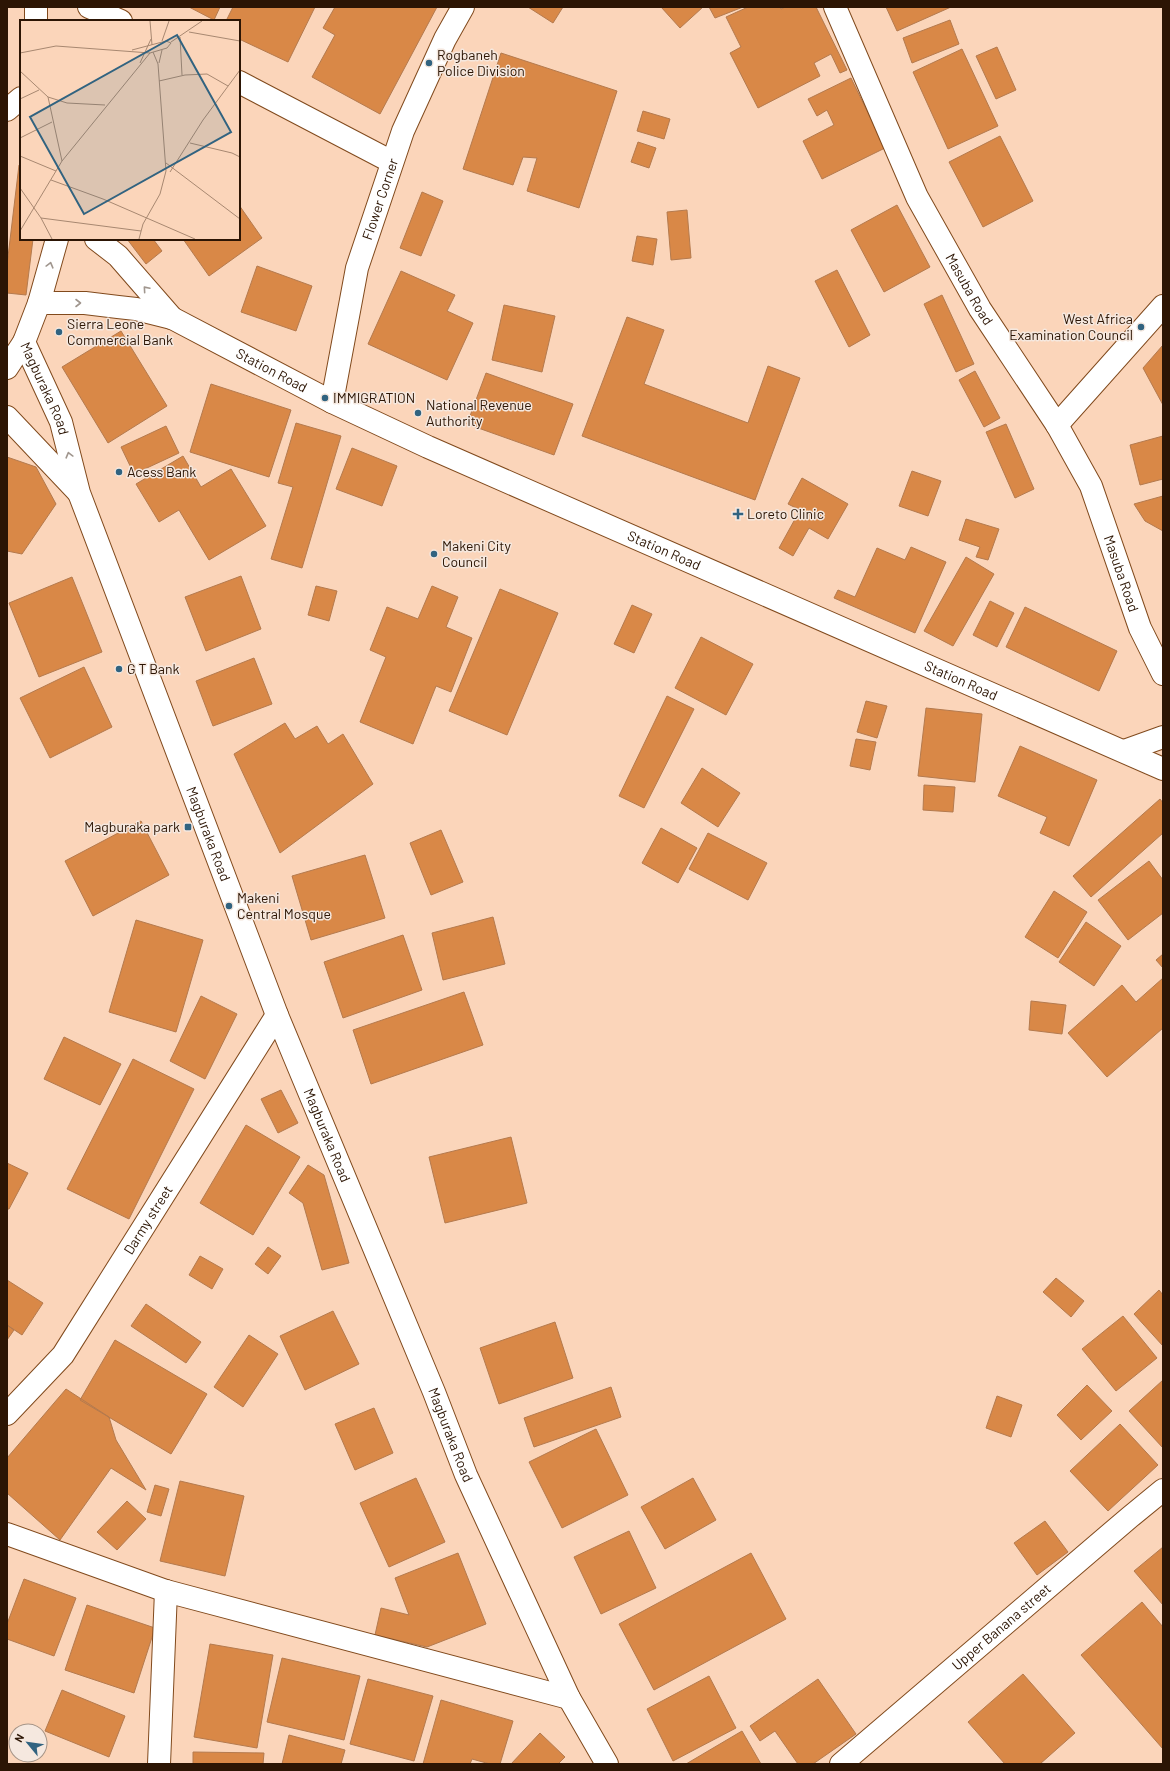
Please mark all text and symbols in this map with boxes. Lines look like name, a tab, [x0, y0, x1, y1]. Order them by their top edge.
inset map	[20, 20, 240, 240]
place label: Rogbaneh Police Division	[437, 46, 525, 79]
marker: Rogbaneh Police Division	[424, 58, 434, 68]
street label: Flower Corner	[358, 156, 401, 242]
street label: Masuba Road	[942, 250, 997, 328]
one-way arrow	[45, 262, 53, 268]
one-way arrow	[144, 286, 151, 293]
one-way arrow	[75, 299, 81, 307]
place label: West Africa Examination Council	[1009, 310, 1133, 343]
place label: Sierra Leone Commercial Bank	[67, 315, 173, 348]
marker: West Africa Examination Council	[1136, 322, 1146, 332]
marker: Sierra Leone Commercial Bank	[54, 327, 64, 337]
street label: Magburaka Road	[17, 339, 73, 436]
street label: Station Road	[233, 344, 310, 396]
place label: IMMIGRATION	[333, 389, 415, 406]
marker: IMMIGRATION	[320, 393, 330, 403]
place label: National Revenue Authority	[426, 396, 532, 429]
marker: National Revenue Authority	[413, 408, 423, 418]
one-way arrow	[66, 452, 74, 458]
place label: Acess Bank	[127, 463, 196, 480]
marker: Acess Bank	[114, 467, 124, 477]
place label: Loreto Clinic	[747, 505, 824, 522]
marker: Loreto Clinic	[732, 508, 744, 520]
street label: Station Road	[625, 527, 704, 573]
street label: Masuba Road	[1101, 533, 1143, 614]
place label: Makeni City Council	[442, 537, 511, 570]
marker: Makeni City Council	[429, 549, 439, 559]
street label: Station Road	[922, 657, 1000, 703]
place label: G T Bank	[127, 660, 180, 677]
marker: G T Bank	[114, 664, 124, 674]
street label: Magburaka Road	[183, 784, 234, 883]
place label: Magburaka park	[84, 818, 180, 835]
marker: Magburaka park	[183, 822, 193, 832]
place label: Makeni Central Mosque	[237, 889, 331, 922]
marker: Makeni Central Mosque	[224, 901, 234, 911]
street label: Magburaka Road	[301, 1086, 355, 1185]
street label: Darmy street	[120, 1182, 176, 1257]
street label: Magburaka Road	[425, 1385, 477, 1485]
street label: Upper Banana street	[948, 1580, 1054, 1674]
north arrow	[8, 1723, 48, 1763]
text: N	[11, 1732, 26, 1744]

